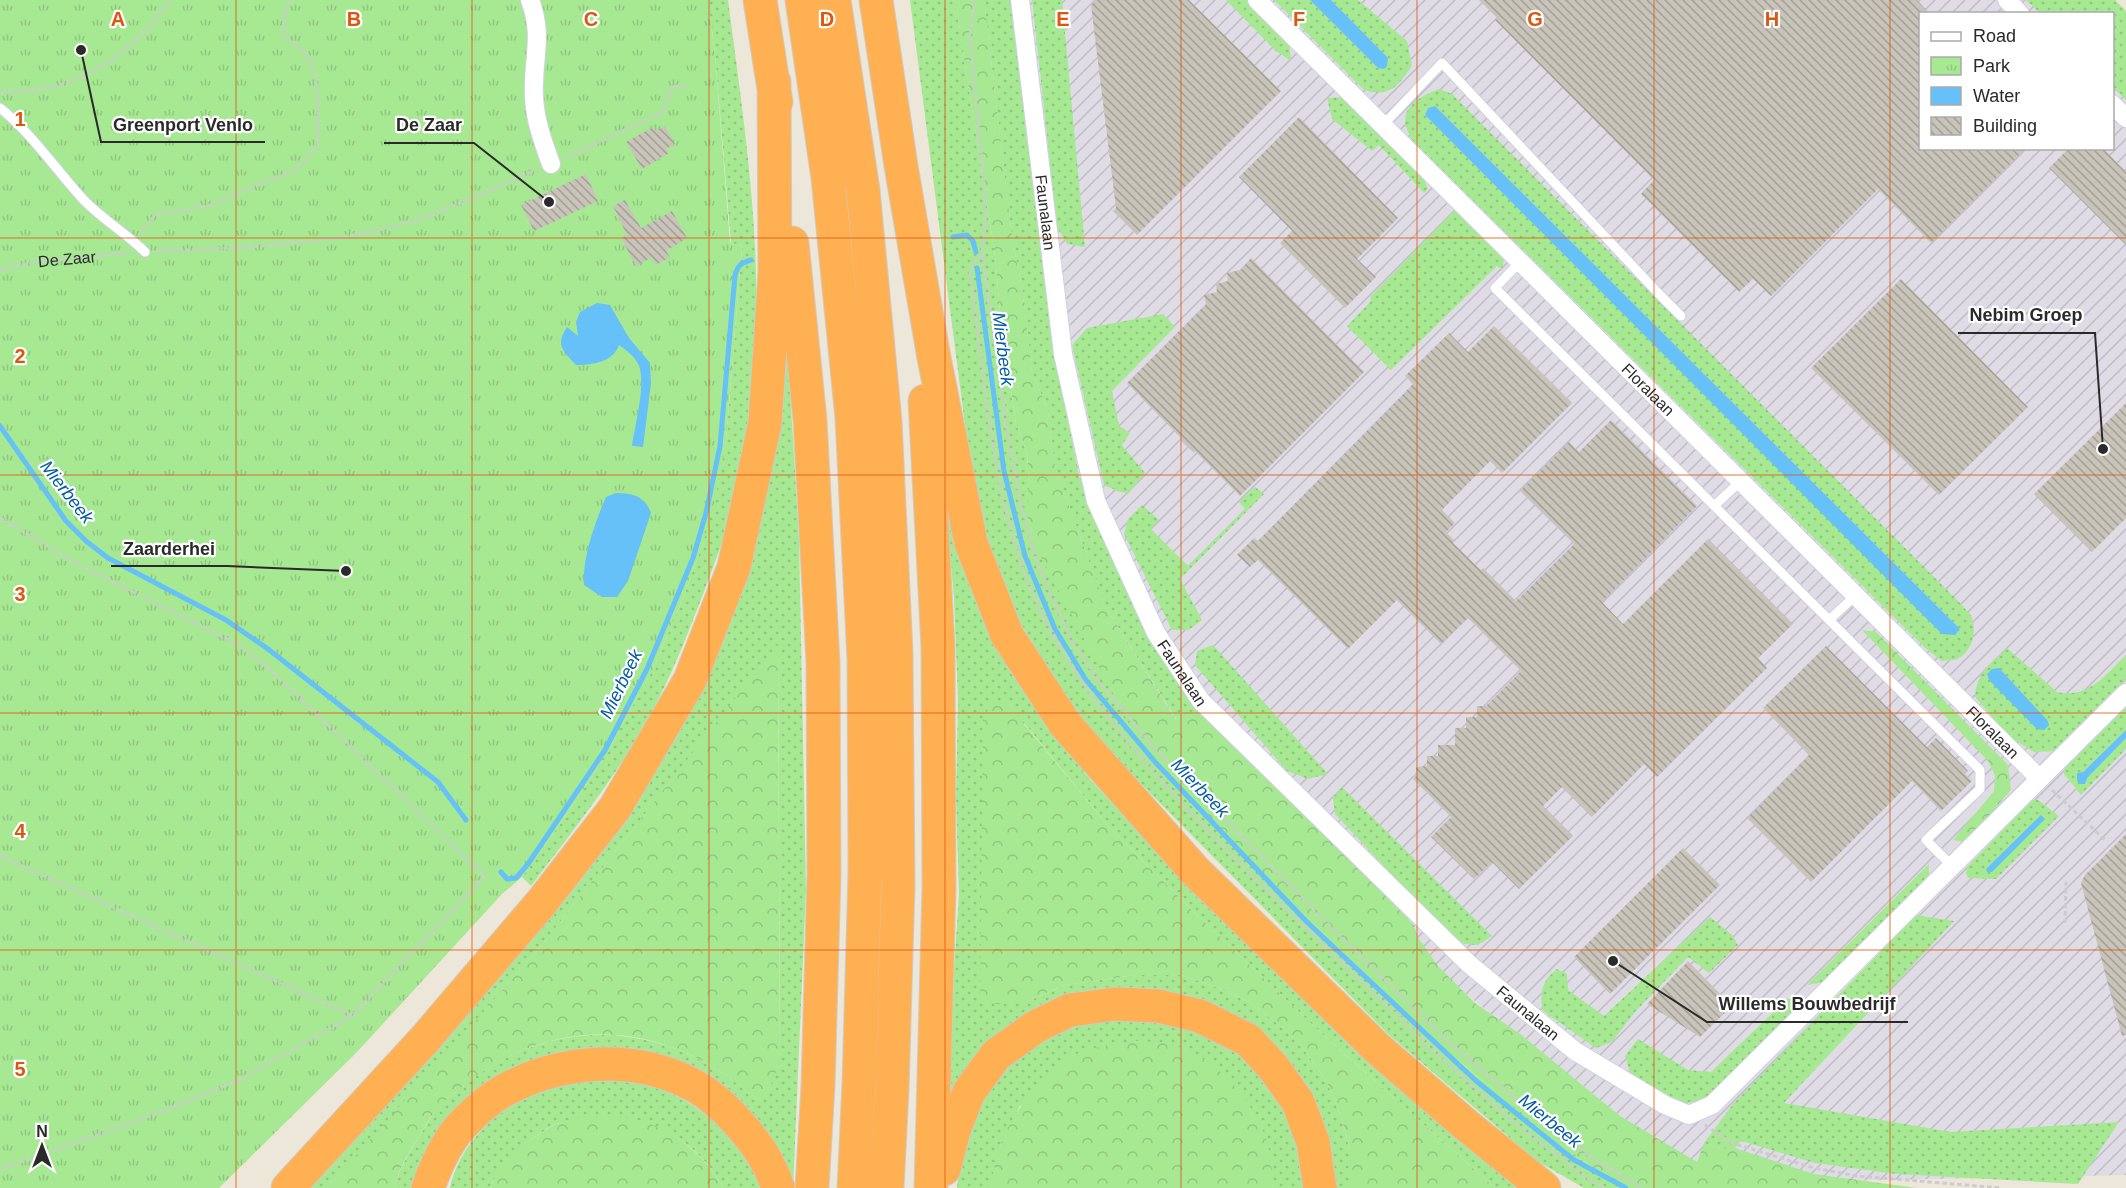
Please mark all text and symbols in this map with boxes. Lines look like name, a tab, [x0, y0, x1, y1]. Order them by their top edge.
text: A	[111, 8, 125, 30]
text: B	[347, 8, 361, 30]
text: C	[584, 8, 598, 30]
text: D	[820, 8, 834, 30]
text: E	[1056, 8, 1070, 30]
text: F	[1293, 8, 1305, 30]
text: G	[1527, 8, 1543, 30]
text: H	[1765, 8, 1779, 30]
legend	[1919, 12, 2114, 150]
text: Road	[1973, 26, 2016, 46]
text: Park	[1973, 56, 2011, 76]
text: Water	[1973, 86, 2020, 106]
callout: Greenport Venlo	[101, 106, 265, 142]
callout: De Zaar	[384, 107, 474, 143]
text: 1	[14, 108, 26, 130]
text: Greenport Venlo	[113, 115, 253, 135]
text: De Zaar	[396, 115, 462, 135]
text: Building	[1973, 116, 2037, 136]
street label: Faunalaan	[1032, 174, 1058, 251]
street label: De Zaar	[37, 248, 97, 270]
callout: Nebim Groep	[1958, 297, 2095, 333]
text: Nebim Groep	[1969, 305, 2083, 325]
water label: Mierbeek	[989, 311, 1018, 388]
text: 2	[14, 345, 26, 367]
street label: Floralaan	[1618, 360, 1678, 419]
water label: Mierbeek	[36, 457, 98, 528]
callout: Zaarderhei	[111, 530, 227, 566]
text: Zaarderhei	[123, 539, 215, 559]
text: 3	[14, 583, 26, 605]
street label: Faunalaan	[1154, 637, 1210, 709]
water label: Mierbeek	[596, 645, 647, 722]
street label: Floralaan	[1963, 703, 2022, 762]
water label: Mierbeek	[1167, 754, 1234, 822]
text: 4	[14, 820, 26, 842]
street label: Faunalaan	[1493, 982, 1563, 1044]
callout: Willems Bouwbedrijf	[1707, 986, 1908, 1022]
text: Willems Bouwbedrijf	[1719, 994, 1896, 1014]
text: 5	[14, 1058, 26, 1080]
water label: Mierbeek	[1515, 1090, 1586, 1153]
north arrow	[12, 1116, 72, 1176]
text: N	[36, 1123, 48, 1140]

